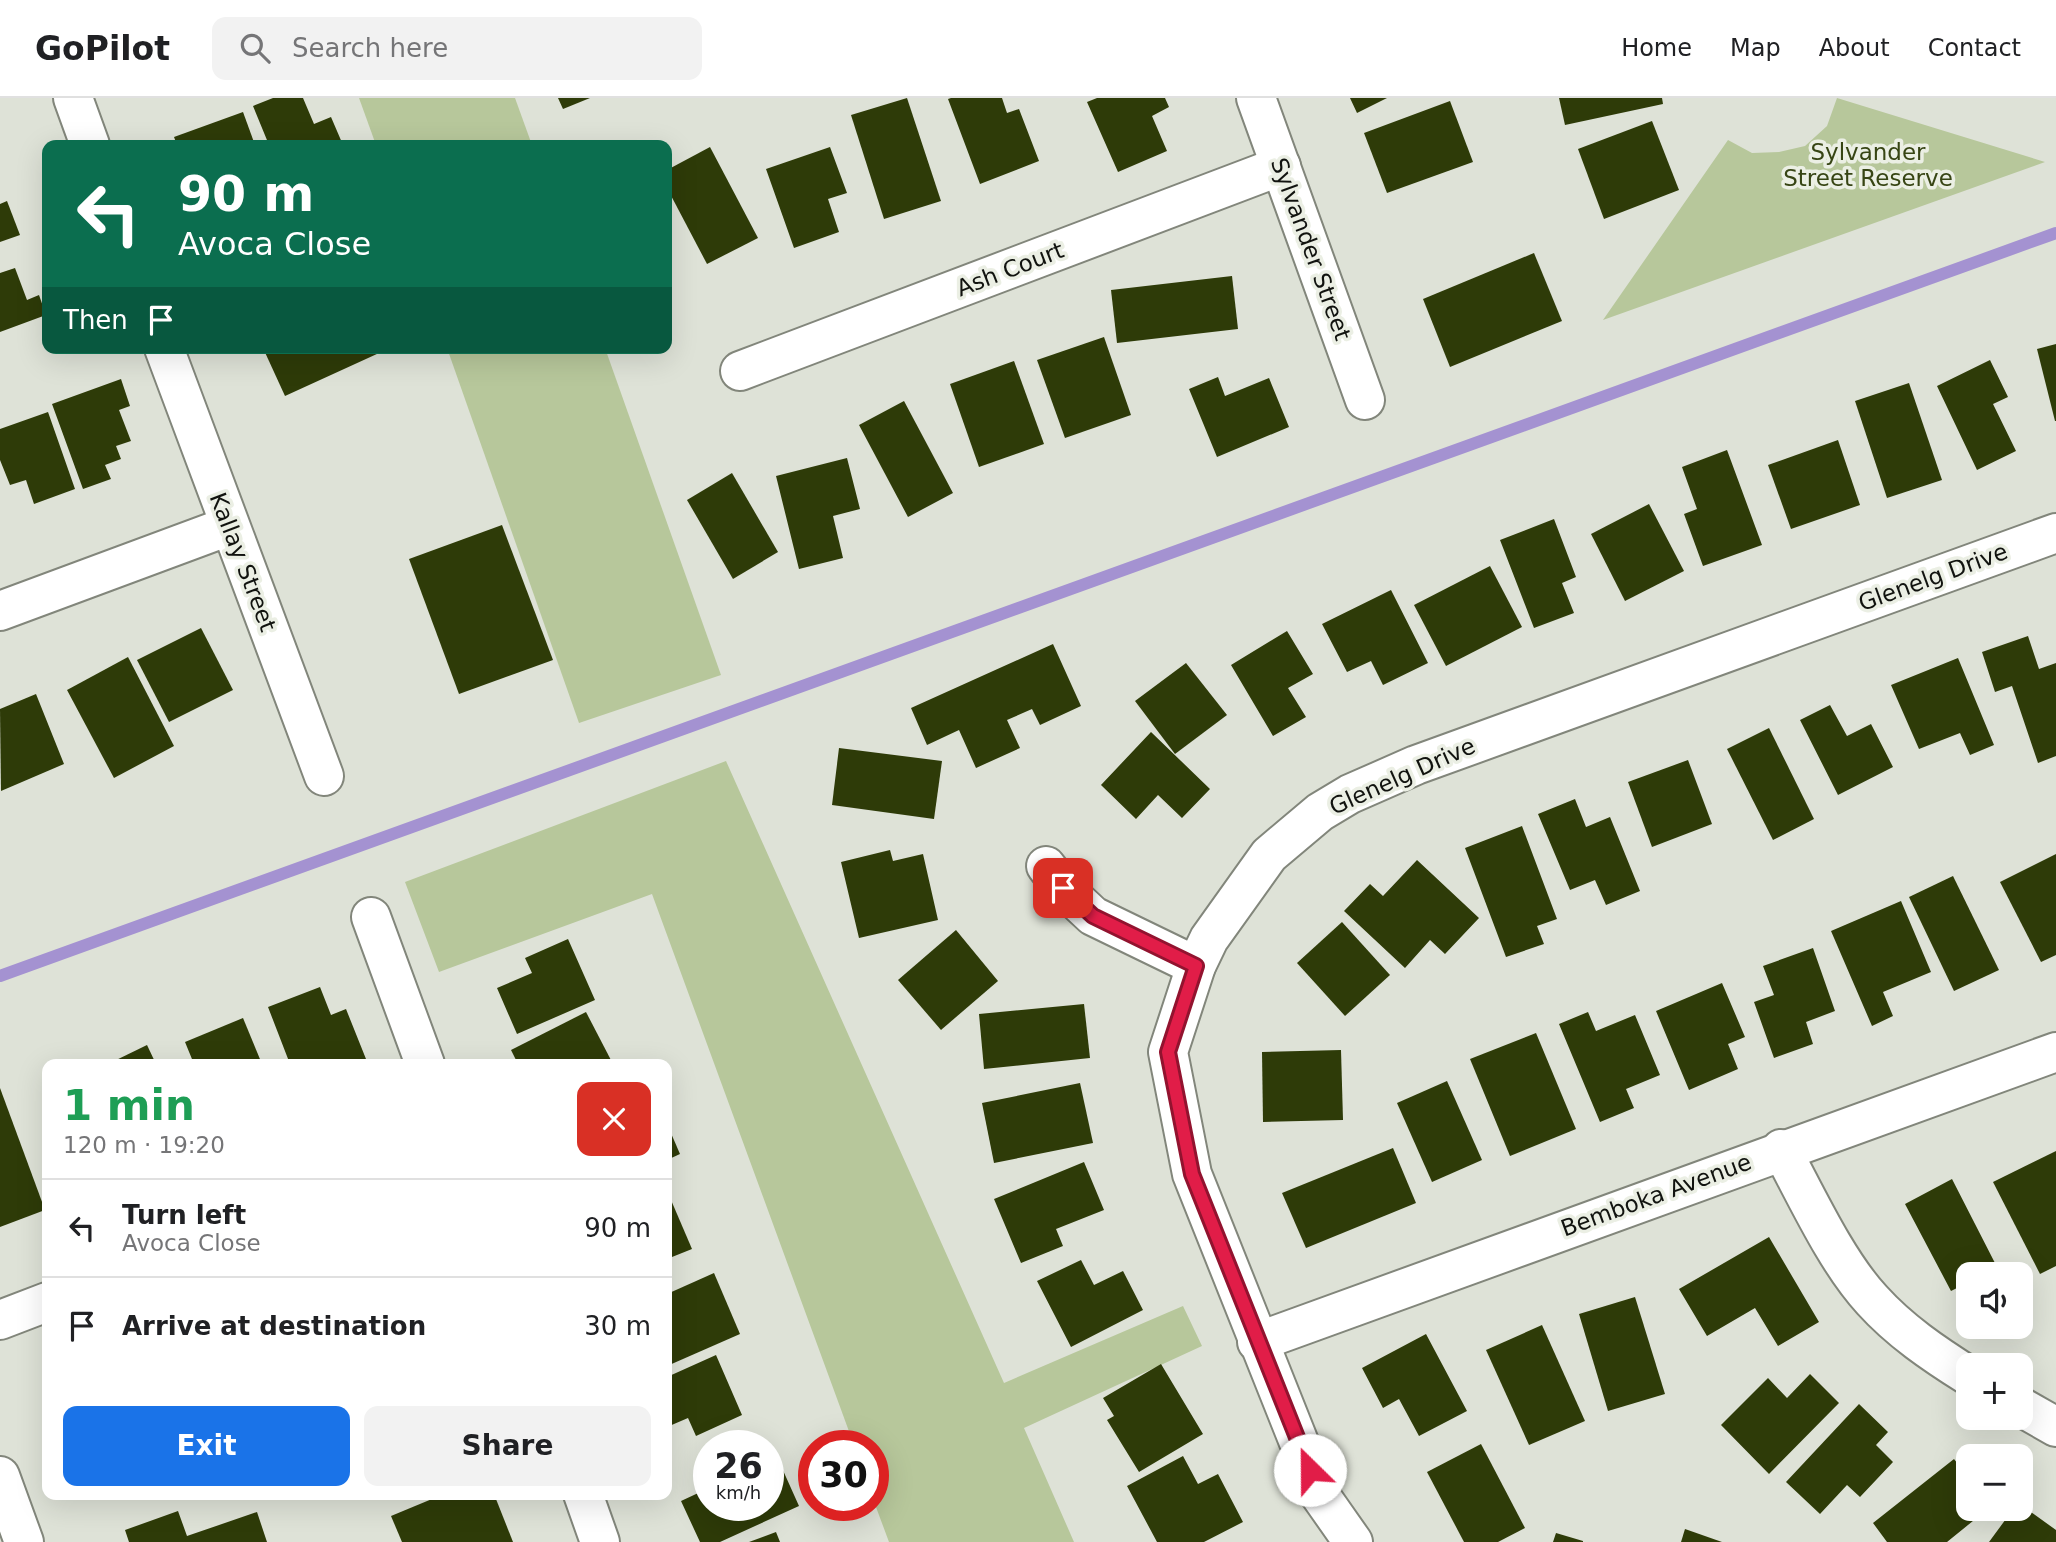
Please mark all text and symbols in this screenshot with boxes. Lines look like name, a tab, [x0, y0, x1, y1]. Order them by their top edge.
search box	[212, 17, 702, 80]
text: GoPilot	[35, 29, 170, 68]
icon: search	[236, 29, 274, 67]
text: Search here	[292, 33, 448, 63]
text: Home	[1621, 34, 1692, 62]
text: Map	[1730, 34, 1781, 62]
text: About	[1819, 34, 1890, 62]
text: Contact	[1928, 34, 2021, 62]
park label: Sylvander Street Reserve	[1783, 139, 1953, 191]
street label: Sylvander Street	[1266, 154, 1356, 344]
text: 90 m	[178, 166, 314, 223]
icon: left	[63, 168, 154, 259]
text: Avoca Close	[178, 225, 371, 263]
street label: Ash Court	[953, 237, 1067, 301]
icon: arrive	[142, 301, 180, 339]
text: Then	[63, 305, 128, 335]
street label: Kallay Street	[205, 489, 281, 635]
street label: Glenelg Drive	[1855, 538, 2011, 616]
street label: Glenelg Drive	[1325, 732, 1479, 820]
pin	[1033, 858, 1093, 918]
icon: arrive	[1044, 869, 1082, 907]
text: 1 min	[63, 1081, 195, 1130]
button: close	[577, 1082, 651, 1156]
text: 120 m · 19:20	[63, 1132, 225, 1158]
street label: Bemboka Avenue	[1557, 1148, 1755, 1242]
text: Turn left	[122, 1200, 246, 1230]
icon: left	[63, 1209, 101, 1247]
text: 90 m	[584, 1213, 651, 1243]
text: Avoca Close	[122, 1230, 261, 1256]
map controls	[1956, 1262, 2033, 1521]
button: sound	[1956, 1262, 2033, 1339]
icon: arrive	[63, 1307, 101, 1345]
text: Arrive at destination	[122, 1311, 426, 1341]
text: 30 m	[584, 1311, 651, 1341]
button: +	[1956, 1353, 2033, 1430]
button: Exit	[63, 1406, 350, 1486]
button: Share	[364, 1406, 651, 1486]
speed limit sign: 30	[798, 1430, 889, 1521]
position arrow	[1273, 1433, 1347, 1507]
button: −	[1956, 1444, 2033, 1521]
text: 26	[714, 1446, 763, 1486]
text: km/h	[716, 1482, 761, 1503]

